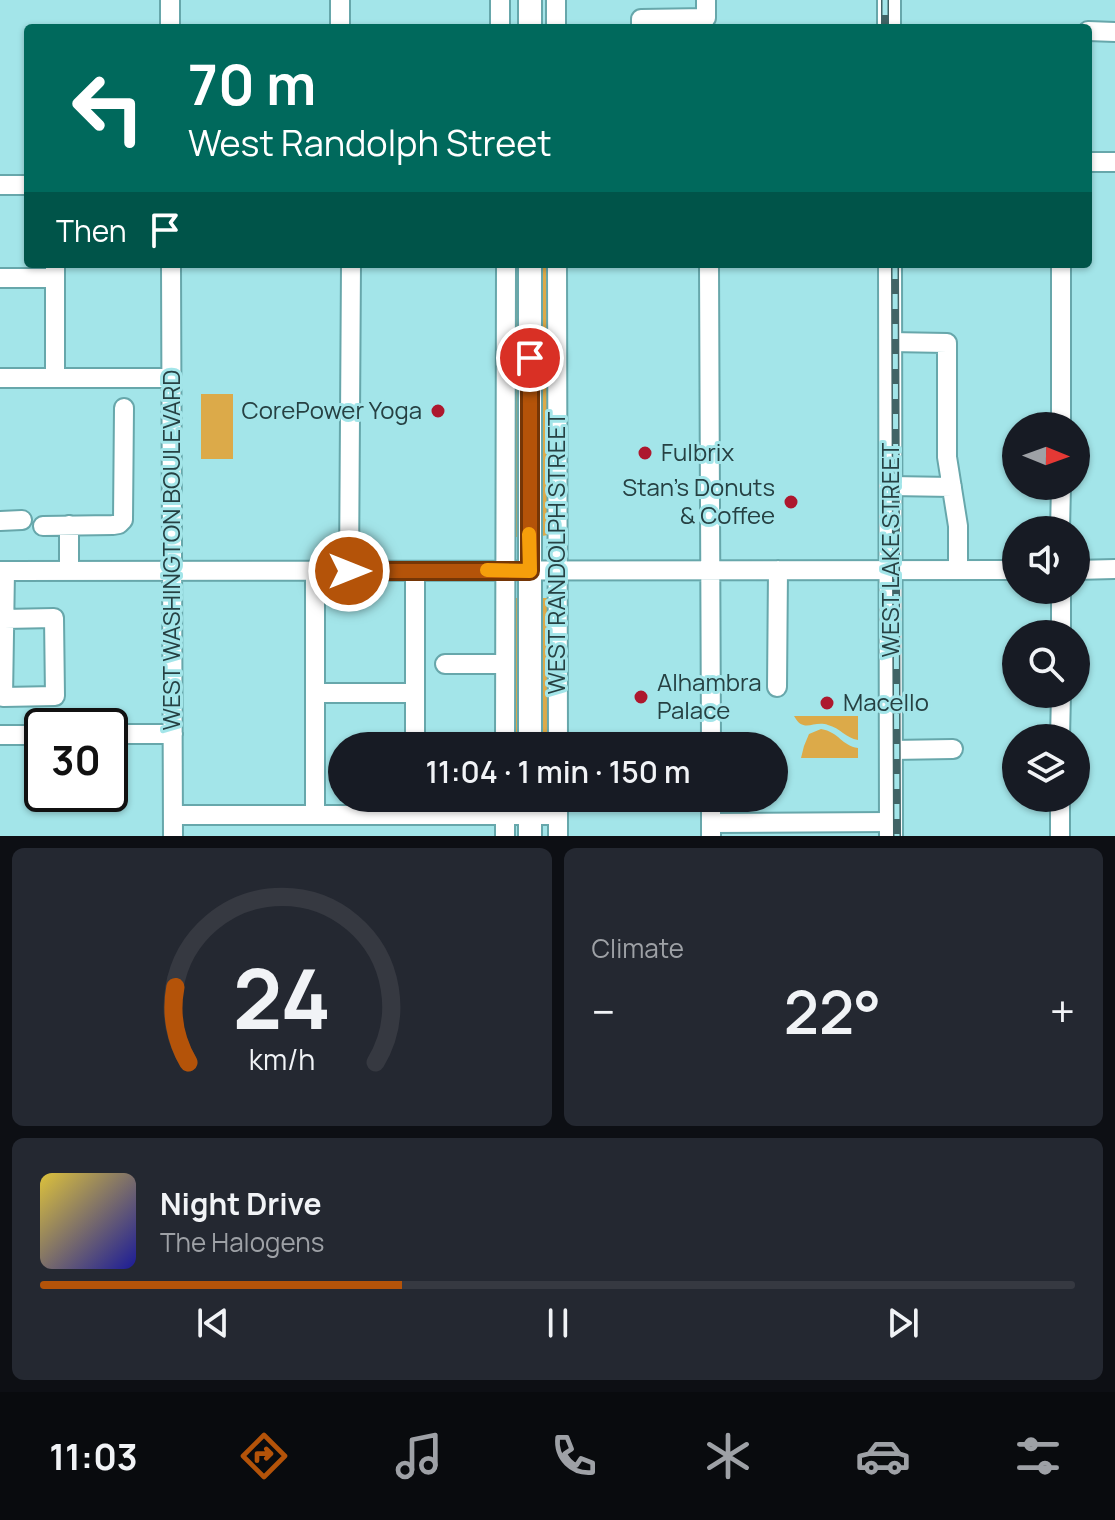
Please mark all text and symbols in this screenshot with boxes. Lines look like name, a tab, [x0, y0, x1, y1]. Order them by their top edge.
text: 70 m	[188, 45, 316, 122]
icon: left	[56, 56, 160, 160]
text: West Randolph Street	[188, 118, 552, 167]
icon: arrive	[143, 208, 187, 252]
text: Then	[56, 210, 127, 251]
pin	[496, 324, 564, 392]
icon: arrive	[508, 336, 552, 380]
street label: WEST WASHINGTON BOULEVARD	[154, 370, 187, 730]
place label: CorePower Yoga	[241, 393, 422, 426]
marker: CorePower Yoga	[429, 402, 447, 420]
street label: WEST RANDOLPH STREET	[539, 411, 572, 694]
north arrow	[1002, 412, 1090, 500]
map controls	[1002, 412, 1090, 812]
place label: Fulbrix	[661, 435, 734, 468]
street label: WEST LAKE STREET	[873, 442, 906, 657]
marker: Fulbrix	[636, 444, 654, 462]
place label: Stan's Donuts & Coffee	[622, 470, 775, 531]
marker: Stan's Donuts & Coffee	[782, 493, 800, 511]
button: sound	[1002, 516, 1090, 604]
position arrow	[307, 529, 391, 613]
button: search	[1002, 620, 1090, 708]
place label: Alhambra Palace	[657, 665, 761, 726]
place label: Macello	[843, 685, 929, 718]
marker: Alhambra Palace	[632, 688, 650, 706]
marker: Macello	[818, 694, 836, 712]
speed limit sign: 30	[24, 708, 128, 812]
button: layers	[1002, 724, 1090, 812]
text: 11:04 · 1 min · 150 m	[425, 751, 691, 792]
text: Climate	[592, 930, 684, 966]
text: 24	[233, 940, 331, 1054]
text: 22°	[784, 970, 881, 1052]
text: −	[592, 981, 615, 1041]
text: +	[1050, 981, 1075, 1041]
text: km/h	[249, 1040, 315, 1079]
text: Night Drive	[160, 1183, 322, 1224]
text: The Halogens	[160, 1224, 324, 1260]
icon: previous	[191, 1301, 235, 1345]
icon: pause	[536, 1301, 580, 1345]
icon: next	[881, 1301, 925, 1345]
icon: directions	[236, 1428, 292, 1484]
icon: music	[391, 1428, 447, 1484]
icon: phone	[546, 1428, 602, 1484]
icon: climate	[700, 1428, 756, 1484]
icon: car	[855, 1428, 911, 1484]
icon: filters	[1010, 1428, 1066, 1484]
text: 11:03	[49, 1432, 138, 1481]

